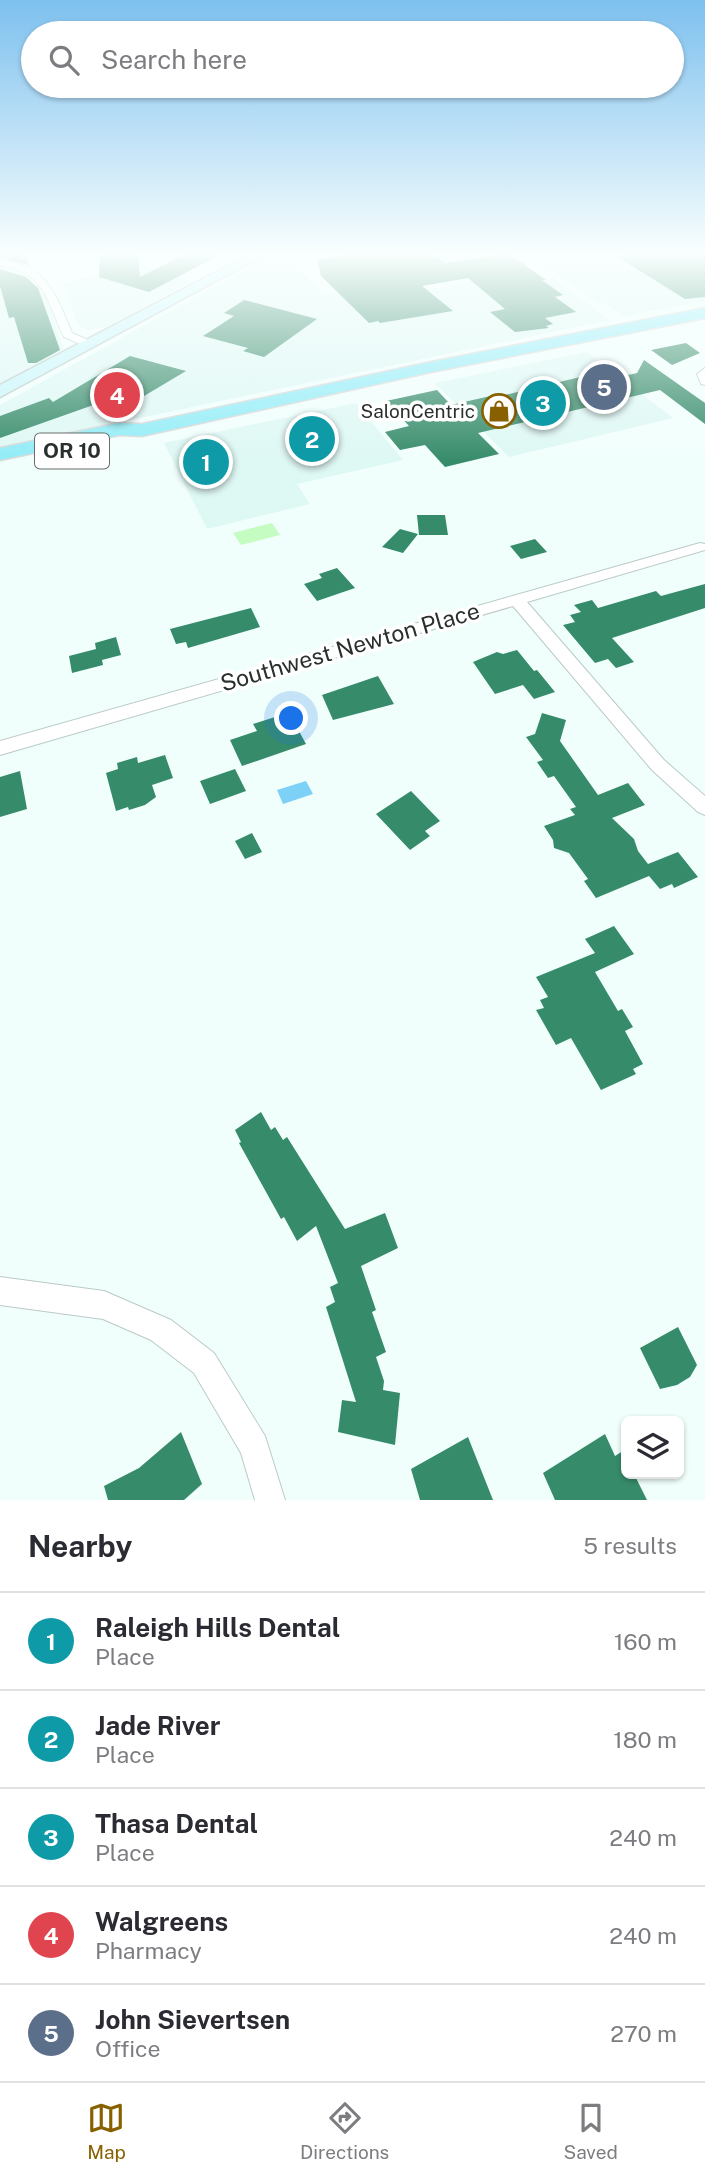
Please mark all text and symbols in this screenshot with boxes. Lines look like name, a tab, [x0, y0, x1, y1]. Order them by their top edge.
search box	[21, 21, 684, 98]
icon: search	[45, 41, 83, 79]
text: Search here	[101, 44, 247, 75]
pin: 5	[581, 361, 627, 413]
pin: 4	[94, 369, 140, 421]
pin: 3	[520, 377, 566, 429]
shop icon: SalonCentric	[480, 392, 518, 430]
place label: SalonCentric	[361, 400, 475, 422]
pin: 2	[289, 413, 335, 465]
road number: OR 10	[35, 434, 109, 468]
pin: 1	[183, 436, 229, 488]
street label: Southwest Newton Place	[217, 597, 483, 696]
your location	[274, 701, 308, 735]
map controls	[621, 1416, 684, 1479]
button: layers	[621, 1416, 684, 1479]
text: Nearby	[28, 1528, 132, 1564]
text: 5 results	[583, 1532, 677, 1559]
text: Raleigh Hills Dental	[95, 1612, 340, 1643]
text: 1	[46, 1628, 56, 1655]
text: 160 m	[614, 1628, 677, 1655]
text: Place	[95, 1643, 155, 1670]
text: Jade River	[95, 1710, 221, 1741]
text: 2	[44, 1726, 58, 1753]
text: 180 m	[613, 1726, 677, 1753]
text: Place	[95, 1741, 155, 1768]
text: Thasa Dental	[95, 1808, 258, 1839]
text: 3	[43, 1824, 59, 1851]
text: 240 m	[609, 1824, 677, 1851]
text: Place	[95, 1839, 155, 1866]
text: Walgreens	[95, 1906, 228, 1937]
text: 4	[43, 1922, 59, 1949]
text: 240 m	[609, 1922, 677, 1949]
text: Pharmacy	[95, 1937, 202, 1964]
text: John Sievertsen	[95, 2004, 290, 2035]
text: 5	[43, 2020, 59, 2047]
text: 270 m	[610, 2020, 677, 2047]
text: Office	[95, 2035, 161, 2062]
tab: Map	[87, 2099, 126, 2163]
tab: Directions	[300, 2099, 389, 2163]
tab: Saved	[564, 2099, 618, 2163]

